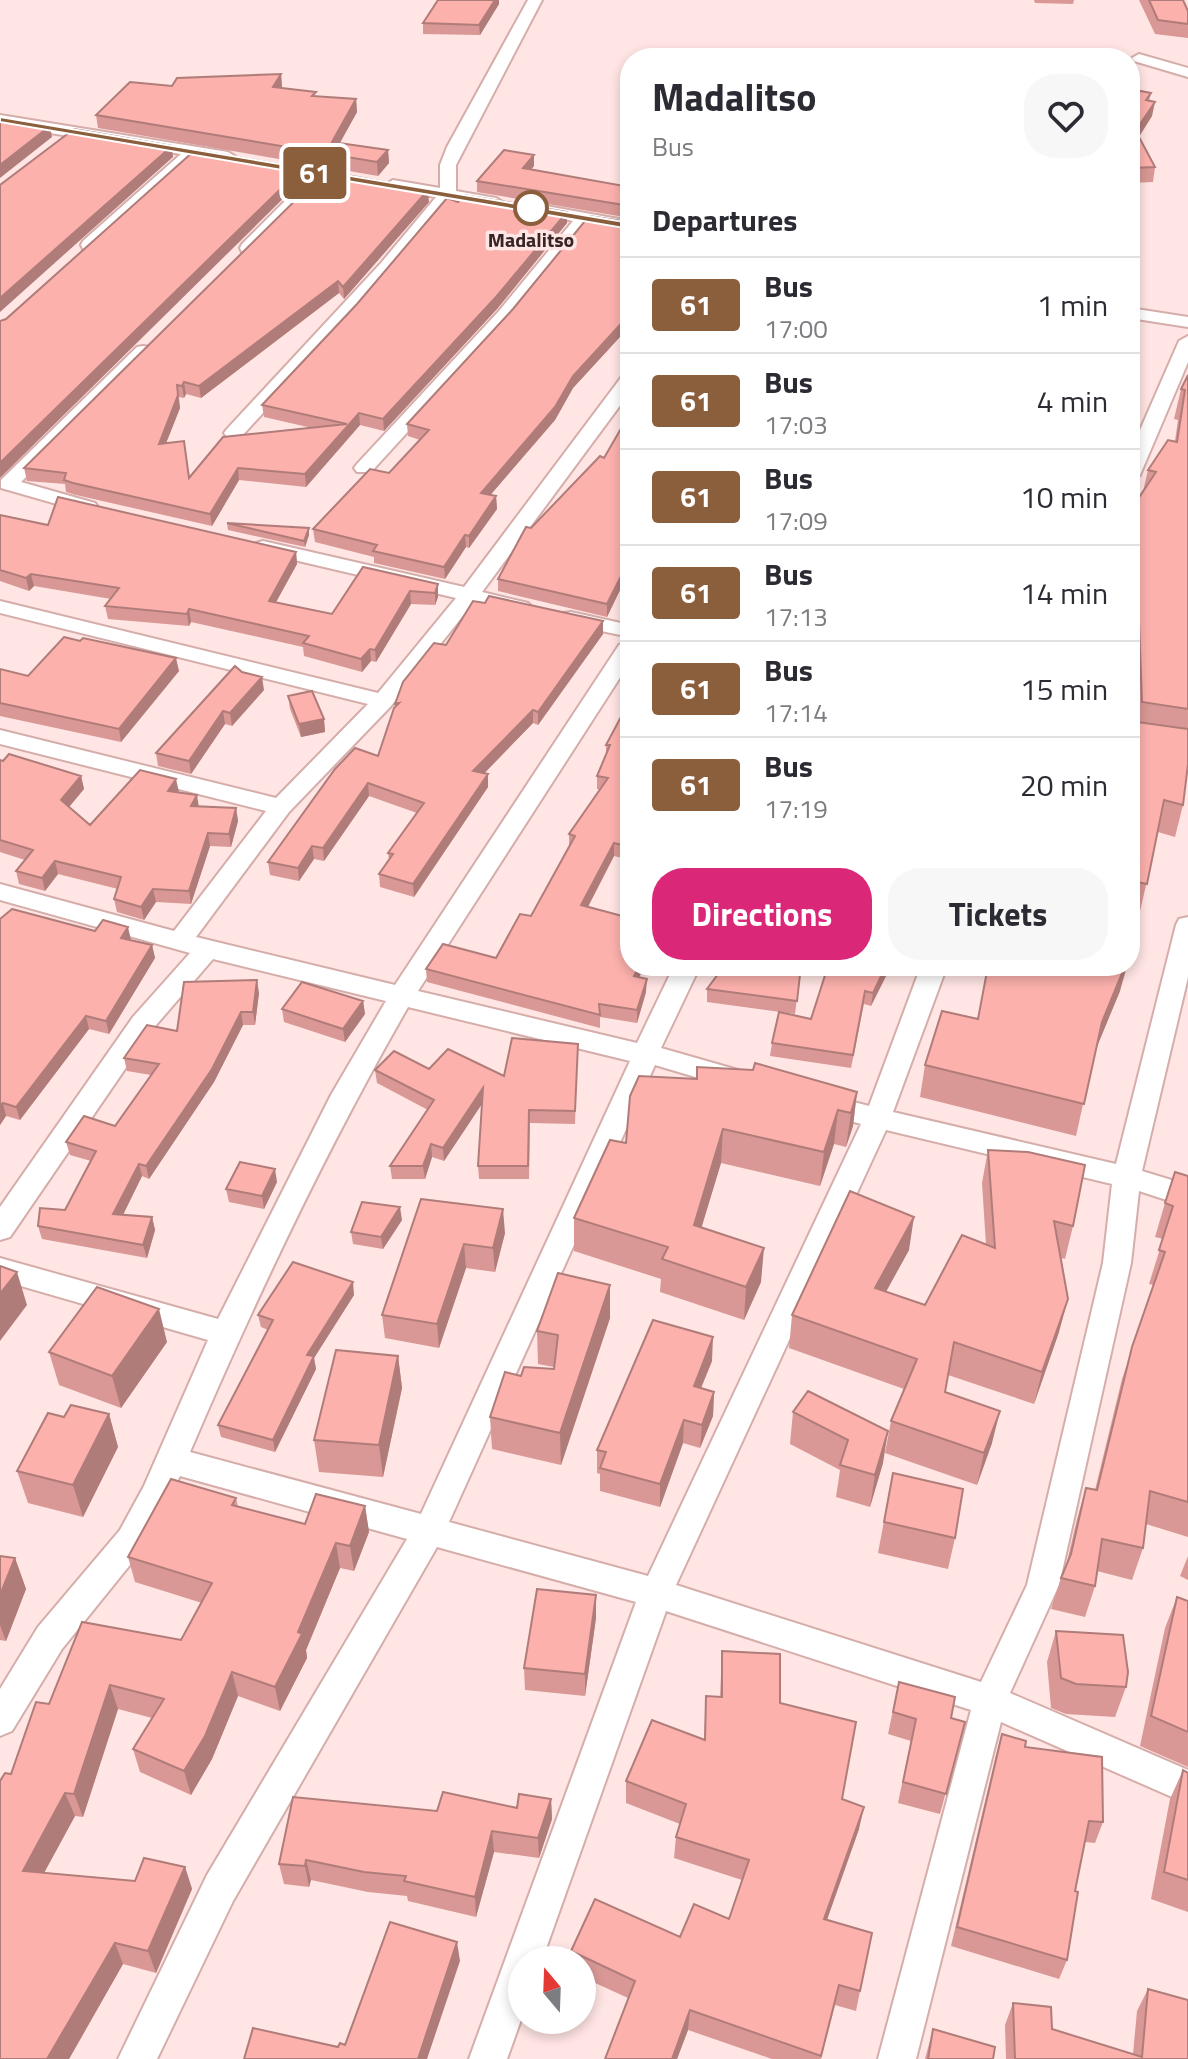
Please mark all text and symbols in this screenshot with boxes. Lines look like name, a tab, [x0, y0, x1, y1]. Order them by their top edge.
text: Madalitso	[652, 68, 816, 126]
button: heart	[1024, 74, 1108, 158]
text: Bus	[652, 127, 694, 166]
line badge: 61	[279, 147, 351, 199]
text: 61	[299, 151, 331, 194]
marker: Madalitso	[514, 191, 548, 225]
text: Departures	[652, 197, 797, 243]
place label: Madalitso	[488, 224, 574, 255]
text: Bus	[764, 263, 813, 309]
text: 1 min	[1037, 282, 1108, 328]
text: 61	[680, 283, 712, 326]
text: 17:00	[764, 309, 828, 348]
text: Bus	[764, 359, 813, 405]
text: 4 min	[1037, 378, 1108, 424]
text: 61	[680, 379, 712, 422]
text: 17:03	[764, 405, 828, 444]
text: Bus	[764, 455, 813, 501]
text: 10 min	[1020, 474, 1108, 520]
text: 61	[680, 475, 712, 518]
text: 17:09	[764, 501, 828, 540]
text: Bus	[764, 551, 813, 597]
text: 14 min	[1020, 570, 1108, 616]
text: 61	[680, 571, 712, 614]
text: 17:13	[764, 597, 828, 636]
text: Bus	[764, 647, 813, 693]
text: 15 min	[1020, 666, 1108, 712]
text: 61	[680, 667, 712, 710]
text: 17:14	[764, 693, 828, 732]
text: Bus	[764, 743, 813, 789]
text: 20 min	[1020, 762, 1108, 808]
text: 61	[680, 763, 712, 806]
text: 17:19	[764, 789, 828, 828]
button: Directions	[652, 868, 872, 960]
button: Tickets	[888, 868, 1108, 960]
north arrow	[508, 1946, 596, 2034]
map controls	[508, 1946, 596, 2034]

